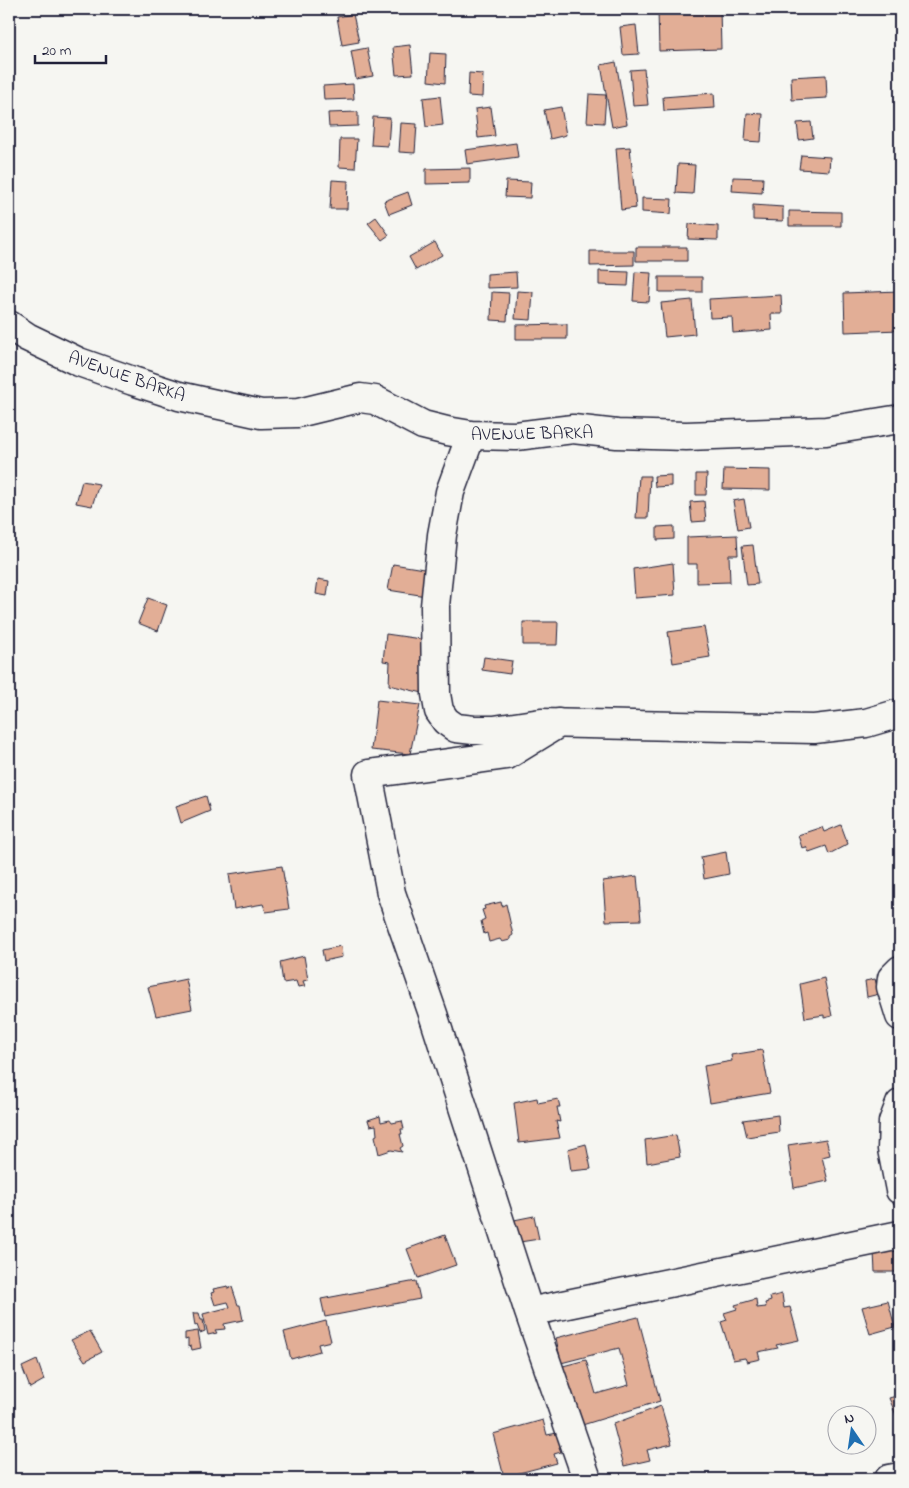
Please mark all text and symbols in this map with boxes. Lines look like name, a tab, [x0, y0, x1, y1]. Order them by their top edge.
scale bar	[35, 32, 106, 64]
text: 20 m	[42, 40, 72, 62]
street label: AVENUE BARKA	[64, 346, 188, 410]
street label: AVENUE BARKA	[471, 421, 593, 449]
north arrow	[826, 1406, 876, 1456]
text: N	[842, 1408, 856, 1430]

